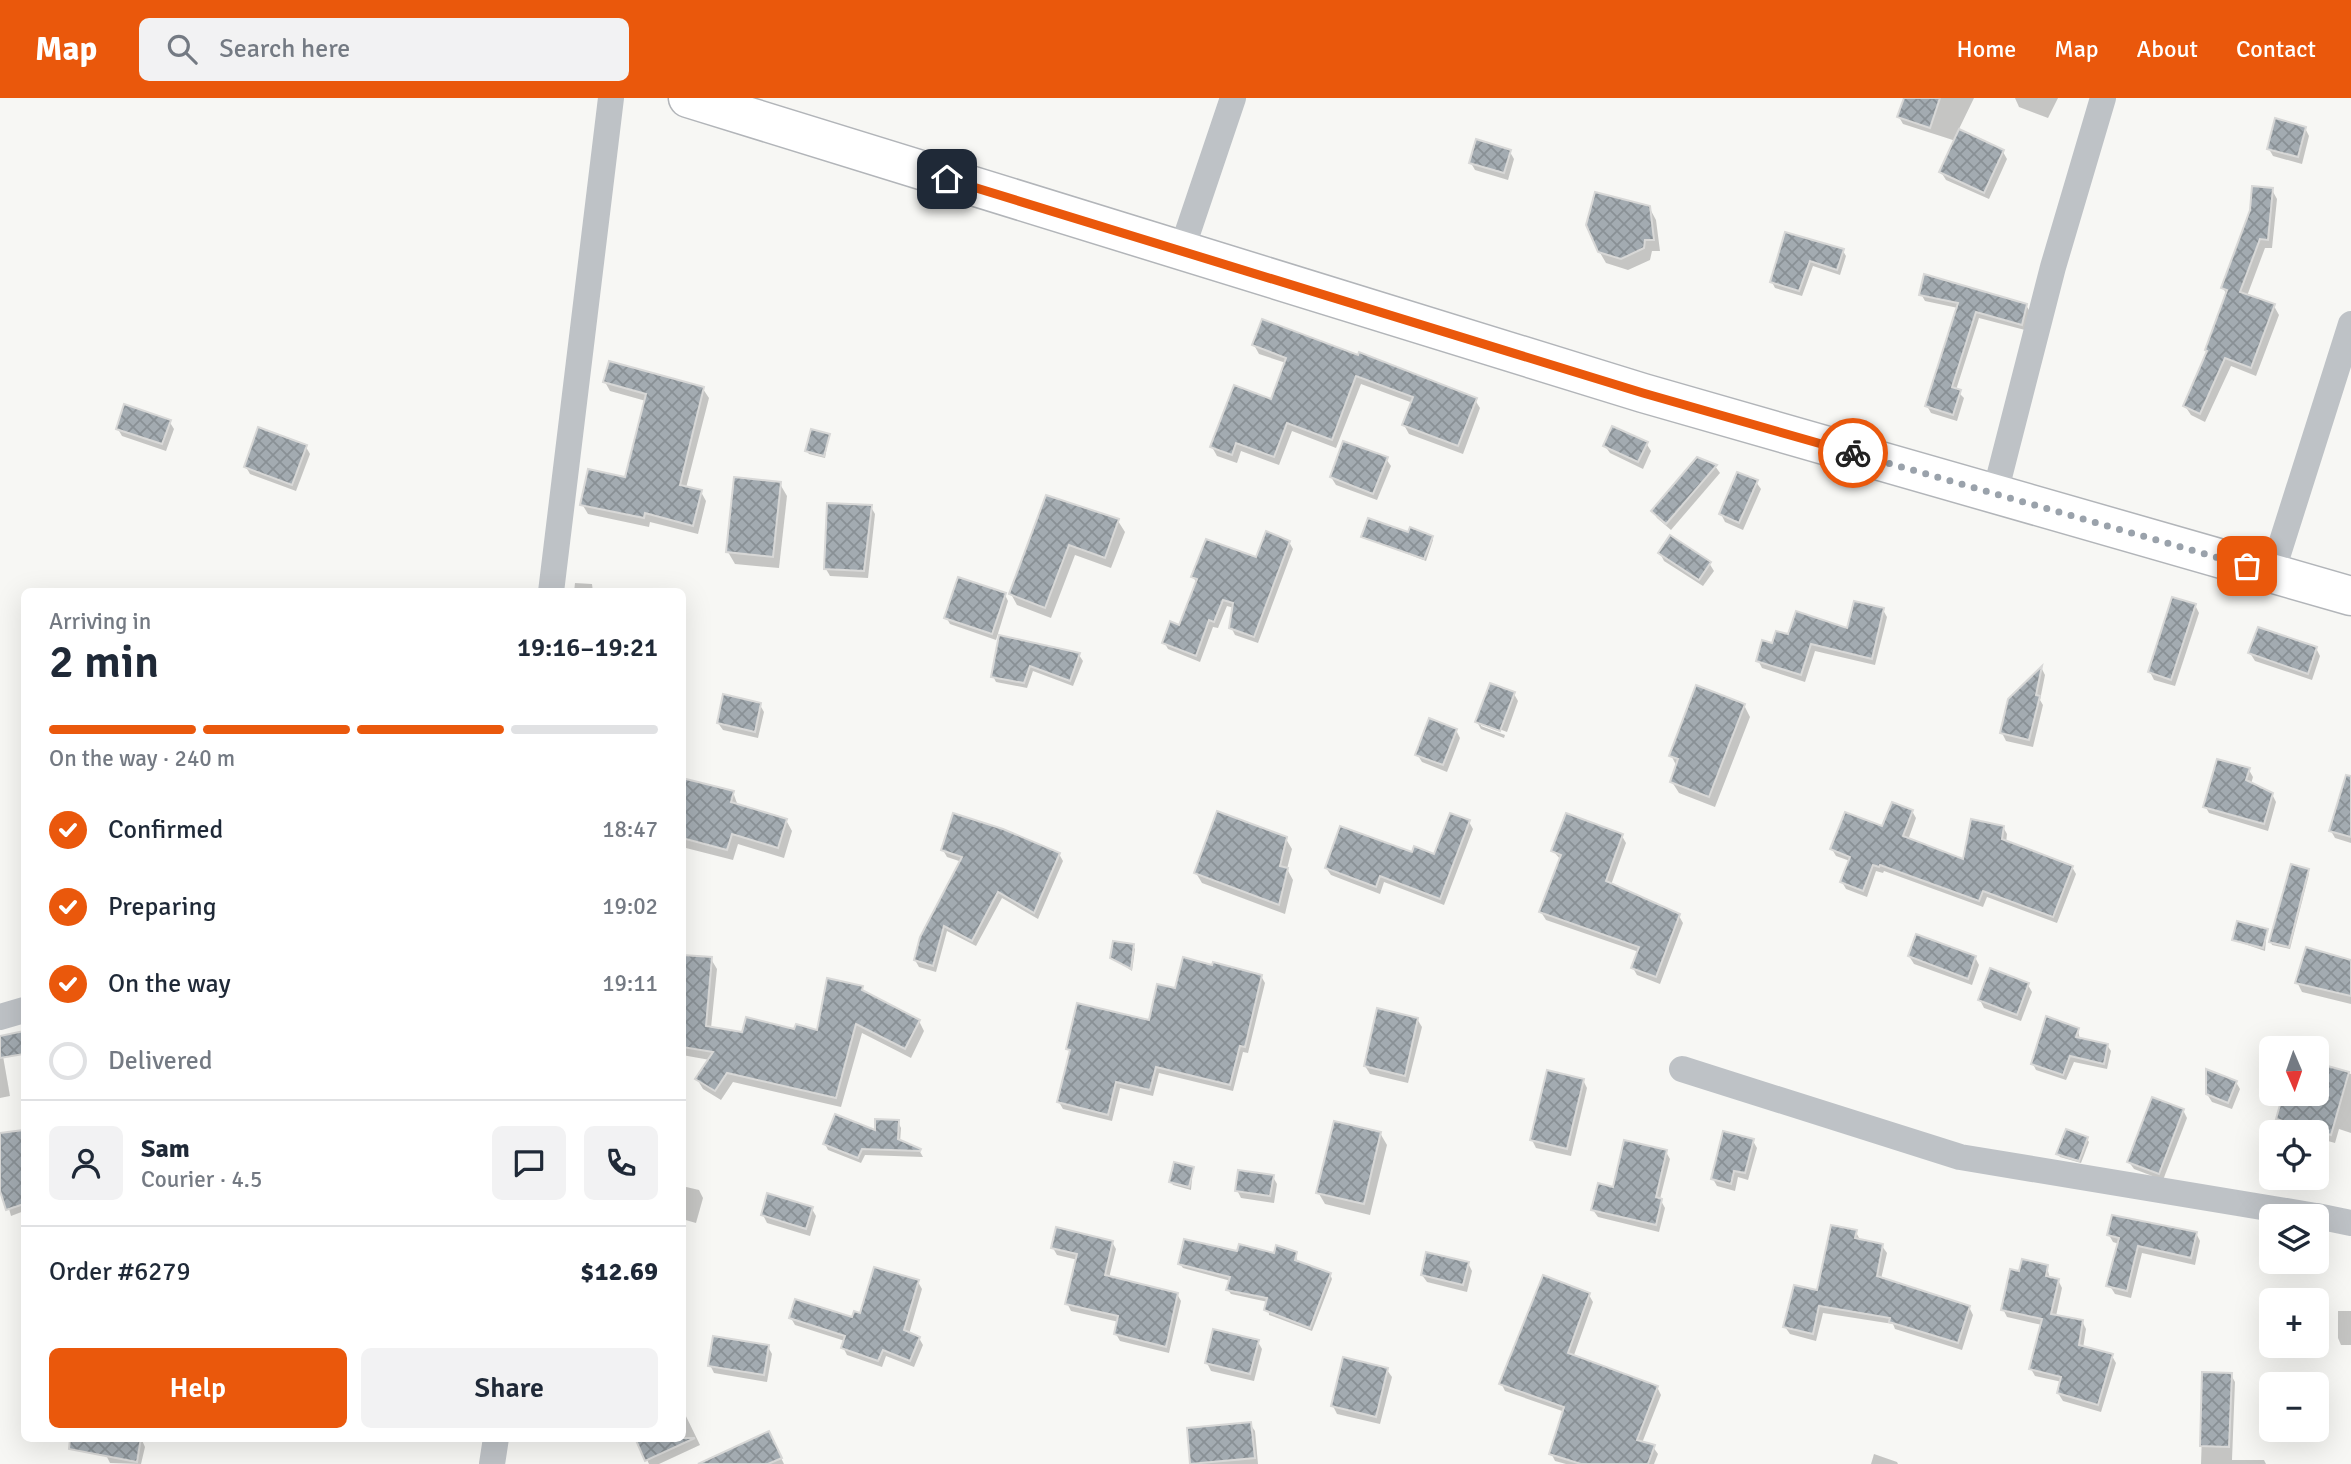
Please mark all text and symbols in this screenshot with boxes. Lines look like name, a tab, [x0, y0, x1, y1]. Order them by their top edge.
search box	[139, 18, 629, 81]
text: Map	[35, 29, 97, 70]
icon: search	[163, 30, 201, 68]
text: Search here	[219, 33, 350, 65]
text: Home	[1956, 34, 2016, 64]
text: Map	[2054, 34, 2099, 64]
text: About	[2137, 34, 2198, 64]
text: Contact	[2236, 34, 2316, 64]
pin	[917, 149, 977, 209]
icon: home	[928, 160, 966, 198]
courier	[1818, 418, 1888, 488]
icon: bike	[1834, 434, 1872, 472]
pin	[2217, 536, 2277, 596]
icon: bag	[2228, 547, 2266, 585]
text: Arriving in	[49, 607, 151, 636]
text: 19:16–19:21	[517, 632, 658, 664]
text: 2 min	[49, 634, 159, 690]
text: On the way · 240 m	[49, 744, 235, 773]
icon: check	[49, 811, 87, 849]
text: Confirmed	[108, 814, 223, 846]
text: 18:47	[602, 815, 658, 844]
icon: check	[49, 888, 87, 926]
text: Preparing	[108, 891, 216, 923]
text: 19:02	[602, 892, 658, 921]
icon: check	[49, 965, 87, 1003]
text: On the way	[108, 968, 231, 1000]
text: 19:11	[602, 969, 658, 998]
north arrow	[2259, 1036, 2329, 1106]
map controls	[2259, 1036, 2329, 1442]
text: Delivered	[108, 1045, 213, 1077]
button: locate	[2259, 1120, 2329, 1190]
button: person	[49, 1126, 123, 1200]
button: chat	[492, 1126, 566, 1200]
button: phone	[584, 1126, 658, 1200]
text: Sam	[141, 1133, 190, 1165]
text: Courier · 4.5	[141, 1165, 262, 1194]
button: layers	[2259, 1204, 2329, 1274]
text: Order #6279	[49, 1256, 190, 1288]
text: $12.69	[580, 1256, 658, 1288]
button: +	[2259, 1288, 2329, 1358]
button: Help	[49, 1348, 347, 1428]
button: Share	[361, 1348, 658, 1428]
button: −	[2259, 1372, 2329, 1442]

